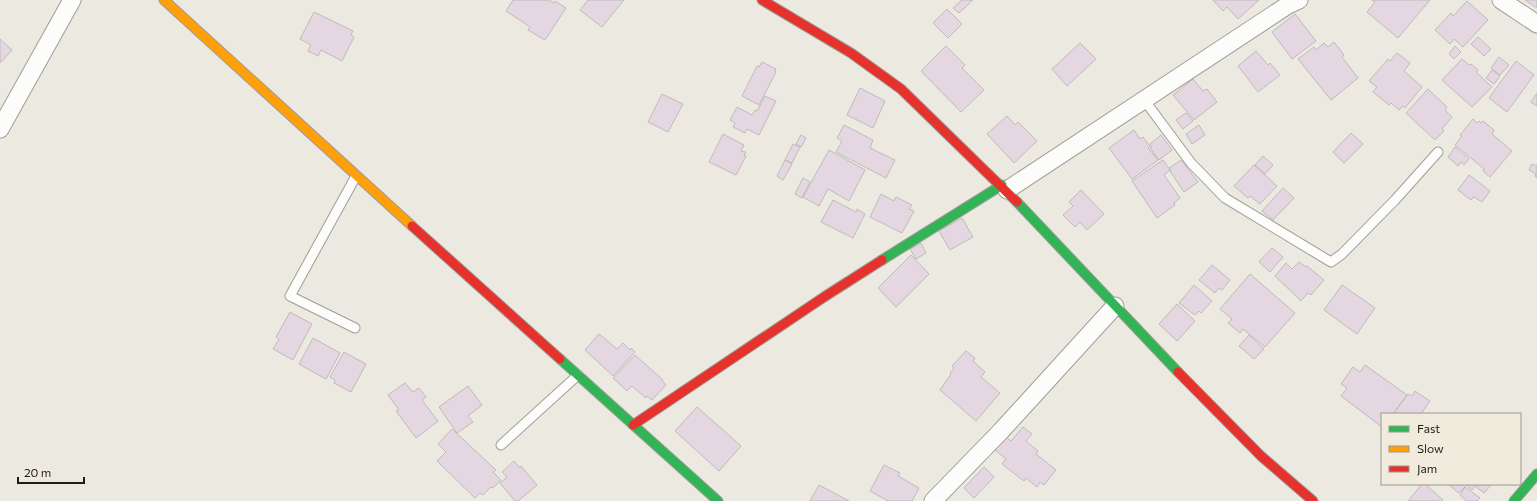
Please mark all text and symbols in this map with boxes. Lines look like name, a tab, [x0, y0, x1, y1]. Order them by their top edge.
legend	[1381, 413, 1521, 485]
text: Fast	[1417, 421, 1440, 435]
text: Slow	[1417, 441, 1444, 455]
scale bar	[18, 459, 84, 485]
text: Jam	[1417, 461, 1437, 476]
text: 20 m	[24, 465, 51, 479]

